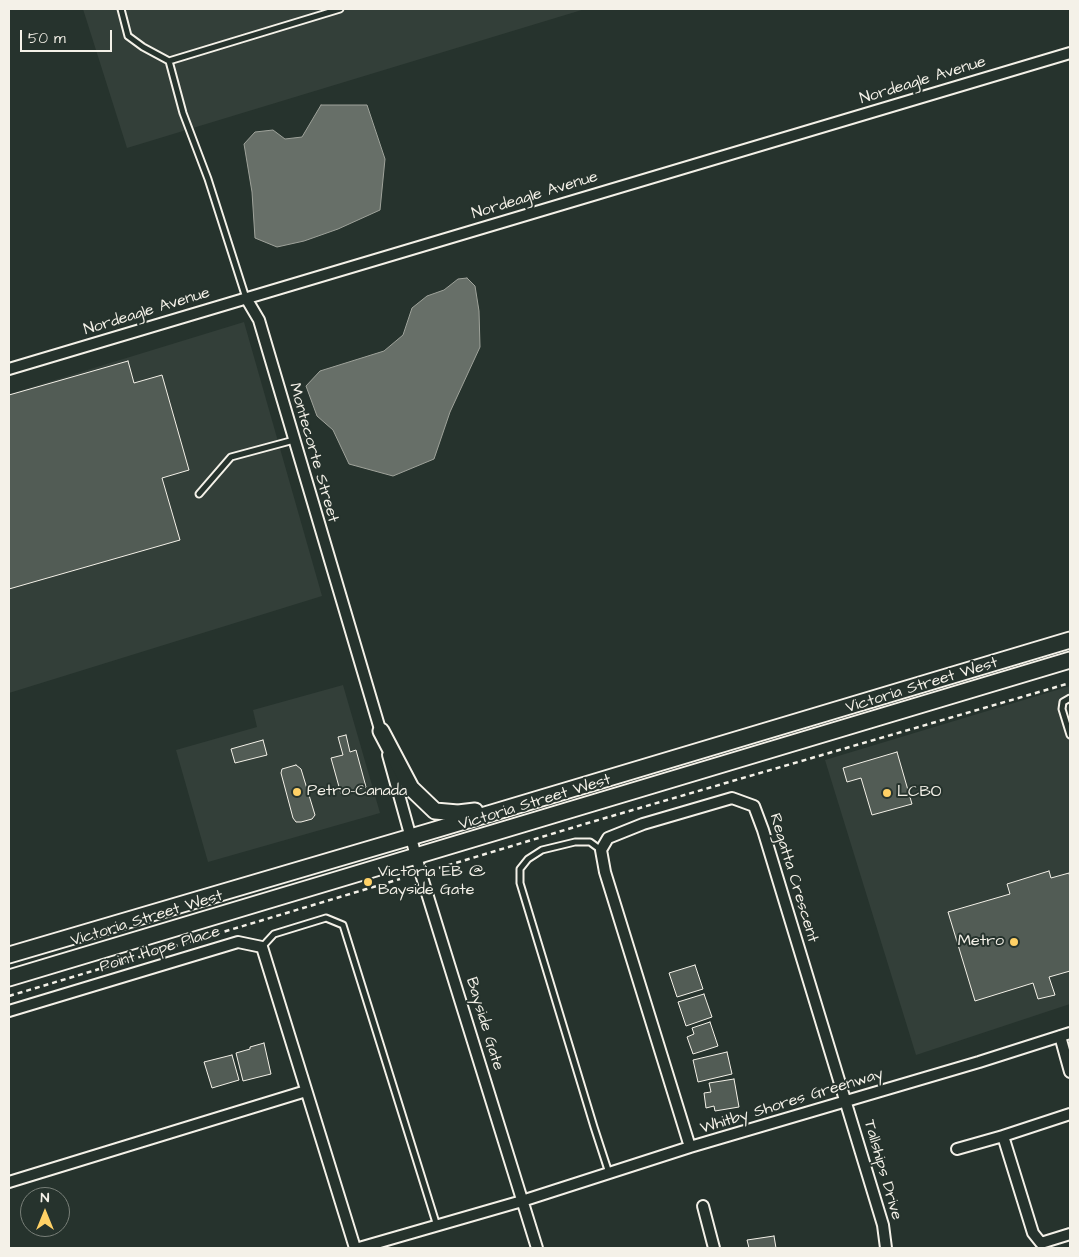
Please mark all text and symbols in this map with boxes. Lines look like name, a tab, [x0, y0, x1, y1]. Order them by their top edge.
scale bar	[22, 20, 115, 52]
text: 50 m	[28, 28, 66, 49]
street label: Nordeagle Avenue	[858, 53, 988, 109]
street label: Nordeagle Avenue	[470, 168, 600, 224]
street label: Nordeagle Avenue	[82, 284, 212, 340]
street label: Montecorte Street	[284, 381, 342, 525]
street label: Victoria Street West	[844, 654, 1000, 718]
street label: Victoria Street West	[457, 771, 613, 835]
place label: Petro-Canada	[307, 782, 407, 802]
place label: LCBO	[897, 783, 942, 803]
marker: Petro-Canada	[291, 786, 303, 798]
marker: LCBO	[881, 787, 893, 799]
street label: Regatta Crescent	[764, 811, 822, 945]
place label: Victoria EB @ Bayside Gate	[378, 863, 486, 901]
marker: Victoria EB @ Bayside Gate	[362, 876, 374, 888]
street label: Victoria Street West	[69, 887, 225, 951]
street label: Point Hope Place	[98, 923, 222, 977]
place label: Metro	[958, 932, 1004, 952]
marker: Metro	[1008, 936, 1020, 948]
street label: Bayside Gate	[461, 975, 507, 1073]
street label: Whitby Shores Greenway	[698, 1065, 886, 1139]
street label: Tallships Drive	[859, 1118, 905, 1222]
north arrow	[20, 1187, 70, 1237]
text: N	[41, 1188, 49, 1208]

